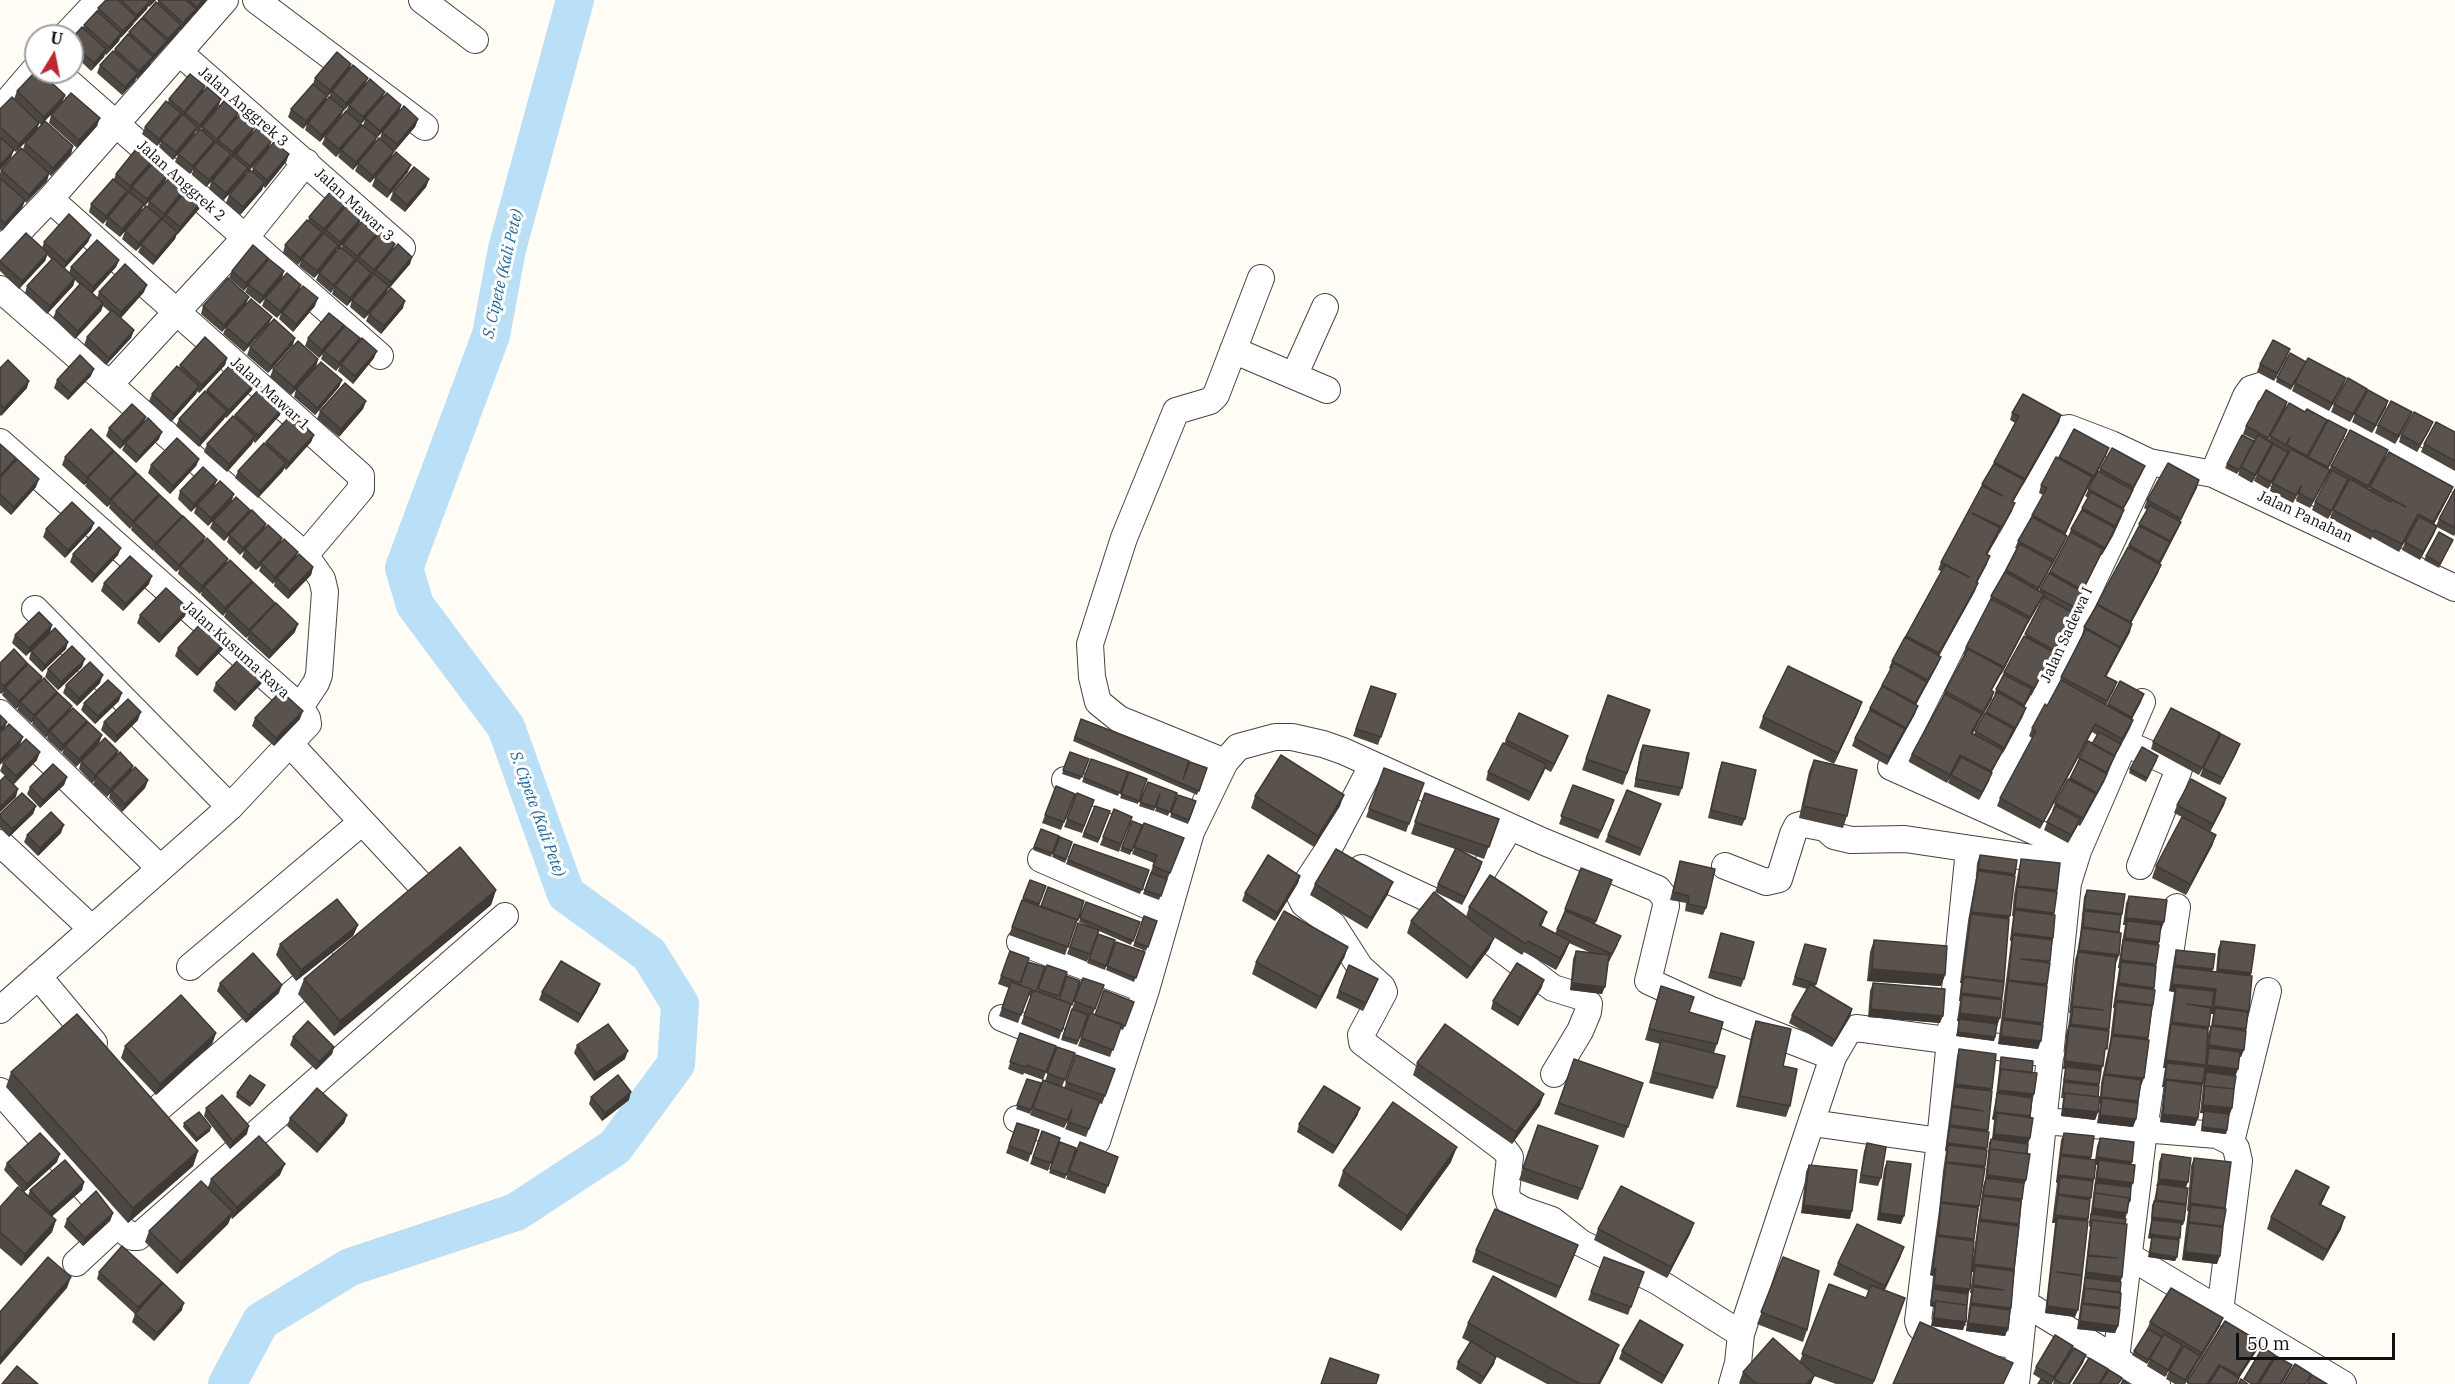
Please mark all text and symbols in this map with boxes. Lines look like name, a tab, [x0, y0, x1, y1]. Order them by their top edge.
north arrow	[24, 24, 84, 84]
text: U	[49, 27, 65, 49]
street label: Jalan Anggrek 3	[195, 63, 291, 151]
street label: Jalan Anggrek 2	[133, 137, 229, 225]
street label: Jalan Mawar 3	[311, 165, 397, 245]
water label: S. Cipete (Kali Pete)	[479, 208, 527, 340]
street label: Jalan Mawar 1	[227, 354, 313, 434]
street label: Jalan Panahan	[2255, 487, 2355, 547]
street label: Jalan Sadewa I	[2037, 584, 2097, 686]
street label: Jalan Kusuma Raya	[179, 597, 293, 703]
water label: S. Cipete (Kali Pete)	[505, 749, 569, 879]
scale bar	[2239, 1321, 2398, 1359]
text: 50 m	[2247, 1332, 2290, 1355]

